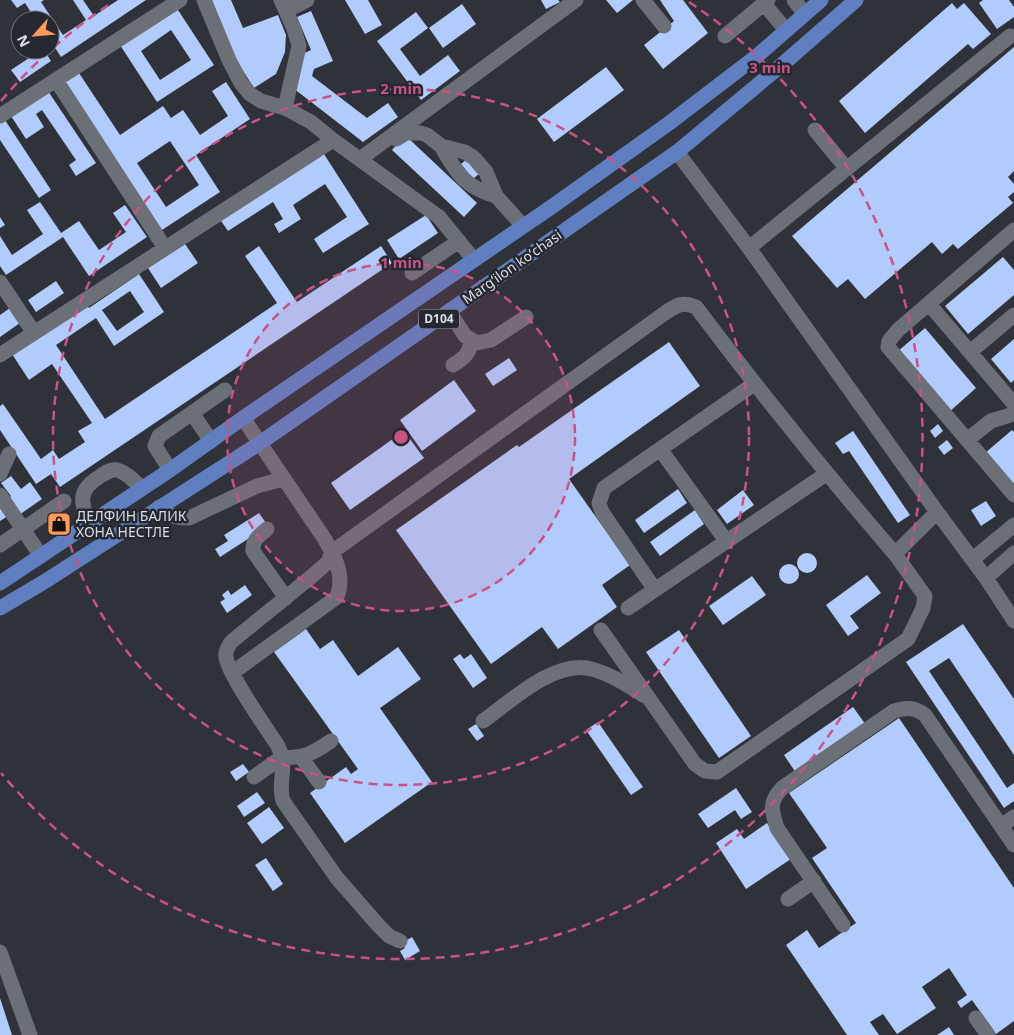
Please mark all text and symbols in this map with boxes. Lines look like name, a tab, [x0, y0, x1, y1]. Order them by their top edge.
north arrow	[10, 10, 60, 60]
text: N	[12, 32, 34, 51]
text: 3 min	[749, 57, 791, 77]
text: 2 min	[380, 78, 422, 98]
street label: Margʻilon koʻchasi	[458, 225, 565, 308]
text: 1 min	[380, 252, 422, 272]
road number: D104	[419, 310, 459, 328]
centre of rings	[392, 428, 410, 446]
place label: ДЕЛФИН БАЛИК ХОНА НЕСТЛЕ	[76, 506, 187, 541]
shop icon: ДЕЛФИН БАЛИК ХОНА НЕСТЛЕ	[46, 511, 72, 537]

